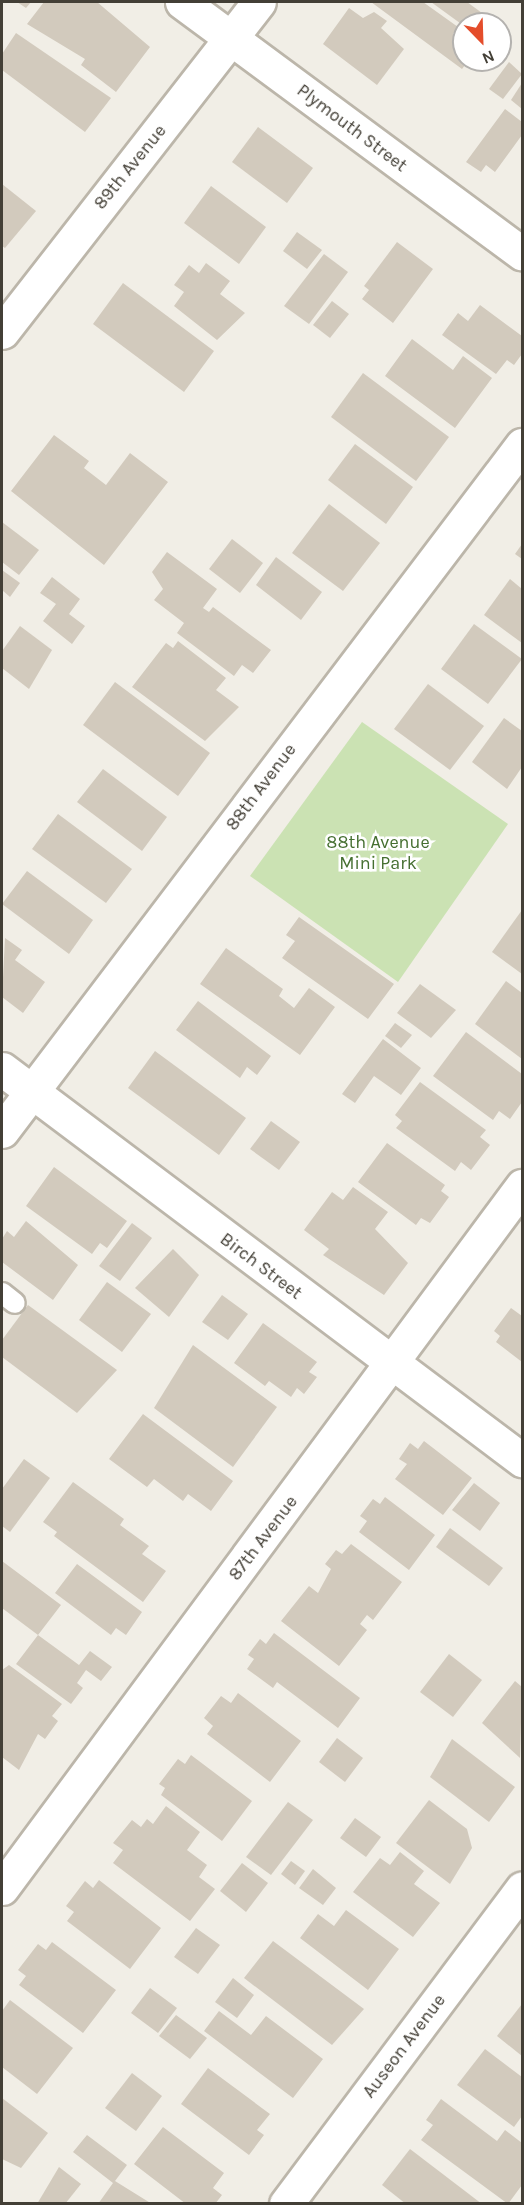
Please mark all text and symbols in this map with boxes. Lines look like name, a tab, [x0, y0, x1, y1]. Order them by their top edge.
north arrow	[452, 12, 512, 72]
text: N	[479, 46, 497, 68]
street label: Plymouth Street	[293, 80, 411, 176]
street label: 89th Avenue	[89, 120, 171, 214]
street label: 88th Avenue	[221, 739, 301, 835]
park label: 88th Avenue Mini Park	[326, 832, 430, 874]
street label: Birch Street	[216, 1228, 306, 1304]
street label: 87th Avenue	[224, 1491, 302, 1585]
street label: Auseon Avenue	[358, 1990, 450, 2102]

